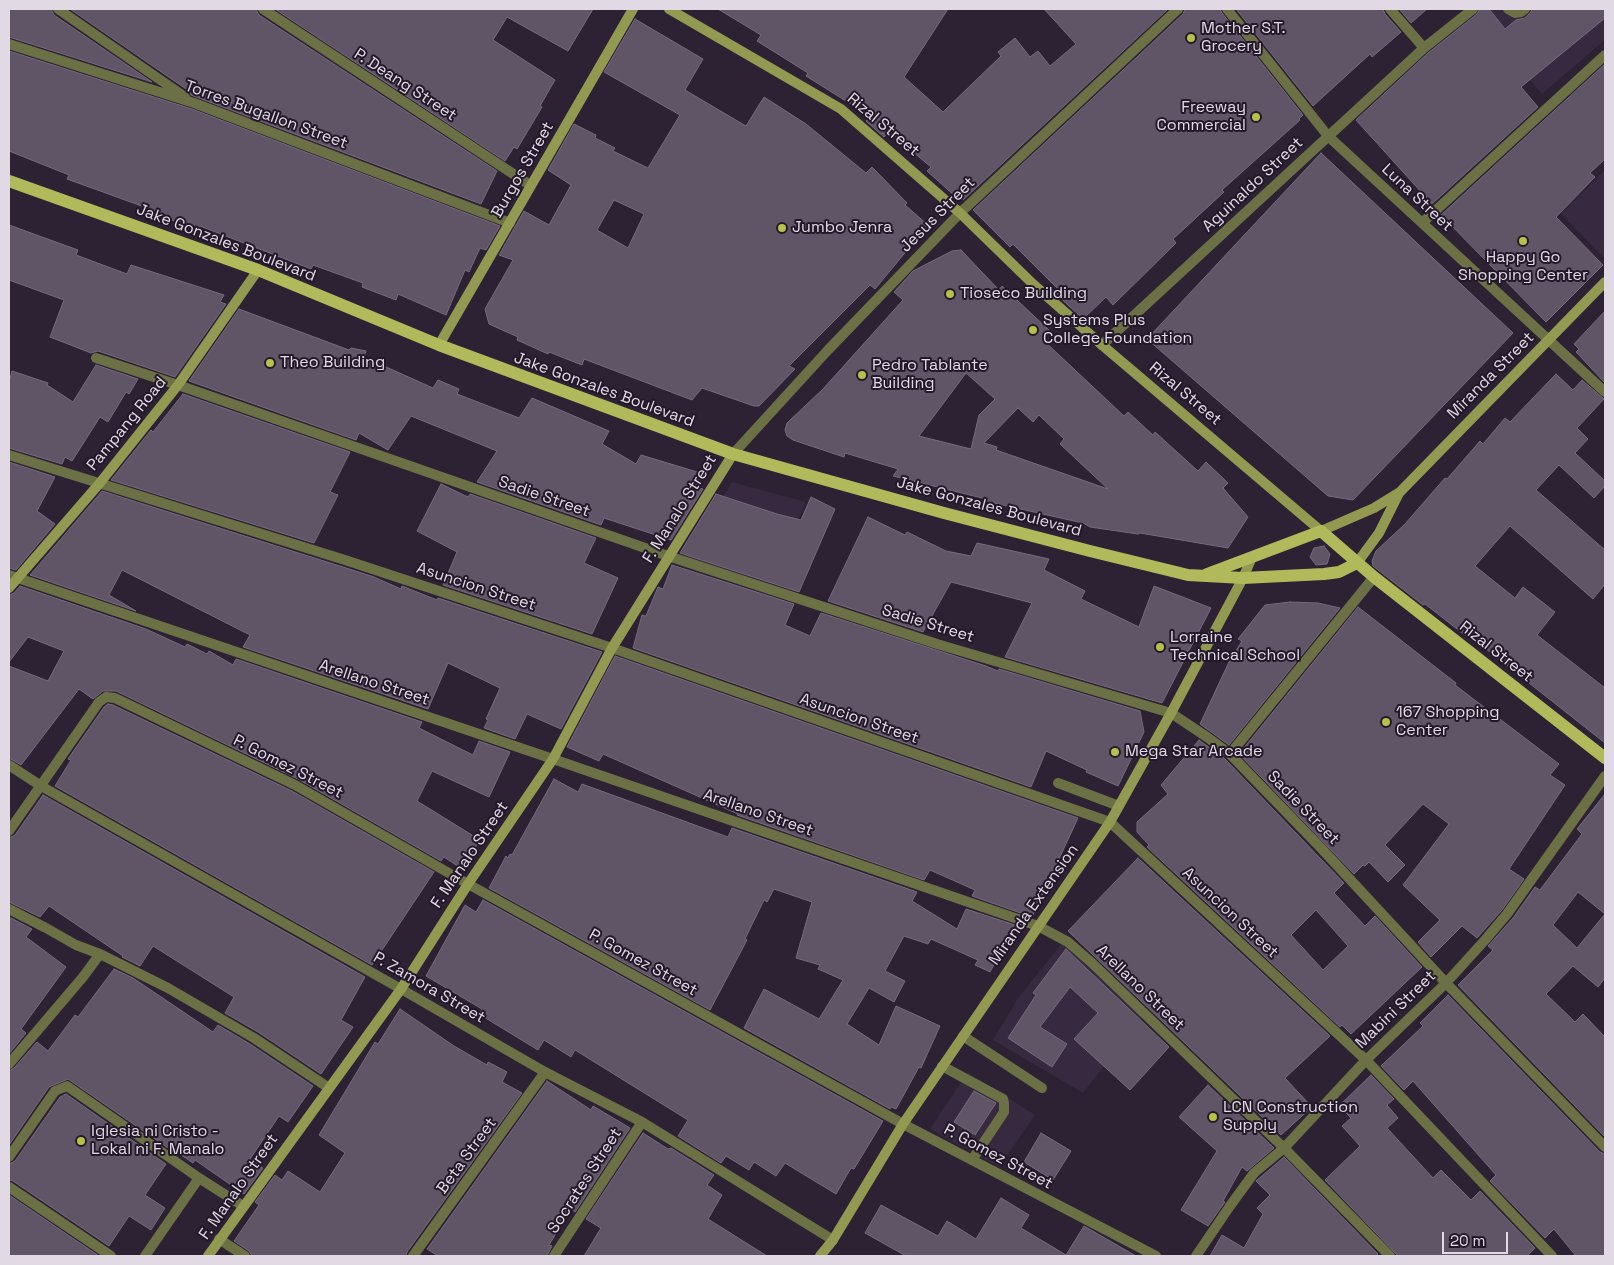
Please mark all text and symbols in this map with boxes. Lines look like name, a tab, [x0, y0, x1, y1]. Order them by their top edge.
place label: Mother S.T. Grocery	[1201, 19, 1285, 57]
marker: Mother S.T. Grocery	[1185, 32, 1197, 44]
street label: P. Deang Street	[350, 45, 460, 125]
street label: Torres Bugallon Street	[182, 77, 350, 153]
street label: Rizal Street	[843, 89, 923, 161]
place label: Freeway Commercial	[1156, 98, 1246, 136]
marker: Freeway Commercial	[1250, 111, 1262, 123]
street label: Burgos Street	[488, 119, 558, 221]
street label: Aguinaldo Street	[1199, 134, 1307, 236]
street label: Luna Street	[1377, 160, 1457, 236]
street label: Jesus Street	[896, 173, 980, 257]
street label: Jake Gonzales Boulevard	[134, 200, 318, 286]
place label: Jumbo Jenra	[792, 218, 892, 238]
marker: Jumbo Jenra	[776, 222, 788, 234]
marker: Happy Go Shopping Center	[1517, 235, 1529, 247]
place label: Happy Go Shopping Center	[1458, 248, 1588, 286]
place label: Tioseco Building	[960, 284, 1087, 304]
marker: Tioseco Building	[944, 288, 956, 300]
place label: Systems Plus College Foundation	[1043, 311, 1192, 349]
marker: Systems Plus College Foundation	[1027, 324, 1039, 336]
street label: Miranda Street	[1444, 329, 1538, 423]
street label: Jake Gonzales Boulevard	[511, 348, 697, 432]
place label: Theo Building	[280, 353, 385, 373]
place label: Pedro Tablante Building	[872, 356, 988, 394]
marker: Theo Building	[264, 357, 276, 369]
street label: Rizal Street	[1145, 358, 1225, 430]
marker: Pedro Tablante Building	[856, 369, 868, 381]
street label: Pampang Road	[83, 373, 171, 475]
street label: F. Manalo Street	[639, 451, 721, 567]
street label: Sadie Street	[496, 472, 592, 522]
street label: Jake Gonzales Boulevard	[894, 473, 1084, 541]
street label: Asuncion Street	[414, 559, 538, 615]
street label: Sadie Street	[880, 601, 976, 647]
street label: Rizal Street	[1455, 617, 1537, 687]
place label: Lorraine Technical School	[1170, 628, 1300, 666]
marker: Lorraine Technical School	[1154, 641, 1166, 653]
street label: Arellano Street	[316, 656, 432, 710]
street label: Asuncion Street	[797, 690, 921, 748]
place label: 167 Shopping Center	[1396, 703, 1499, 741]
marker: 167 Shopping Center	[1380, 716, 1392, 728]
street label: P. Gomez Street	[230, 731, 346, 803]
place label: Mega Star Arcade	[1125, 742, 1263, 762]
marker: Mega Star Arcade	[1109, 746, 1121, 758]
street label: Sadie Street	[1263, 767, 1343, 849]
street label: Arellano Street	[700, 785, 816, 841]
street label: F. Manalo Street	[427, 798, 513, 912]
street label: Miranda Extension	[985, 841, 1083, 969]
street label: Asuncion Street	[1178, 864, 1282, 962]
street label: P. Gomez Street	[586, 925, 700, 1001]
street label: Arellano Street	[1092, 941, 1188, 1035]
street label: P. Zamora Street	[370, 948, 488, 1028]
street label: Mabini Street	[1352, 967, 1440, 1053]
place label: LCN Construction Supply	[1223, 1098, 1358, 1136]
marker: LCN Construction Supply	[1207, 1111, 1219, 1123]
street label: Beta Street	[433, 1114, 501, 1198]
street label: P. Gomez Street	[940, 1120, 1056, 1194]
place label: Iglesia ni Cristo - Lokal ni F. Manalo	[91, 1122, 224, 1160]
street label: Socrates Street	[544, 1125, 626, 1237]
street label: F. Manalo Street	[195, 1131, 283, 1243]
marker: Iglesia ni Cristo - Lokal ni F. Manalo	[75, 1135, 87, 1147]
scale bar	[1444, 1222, 1510, 1254]
text: 20 m	[1450, 1231, 1485, 1250]

